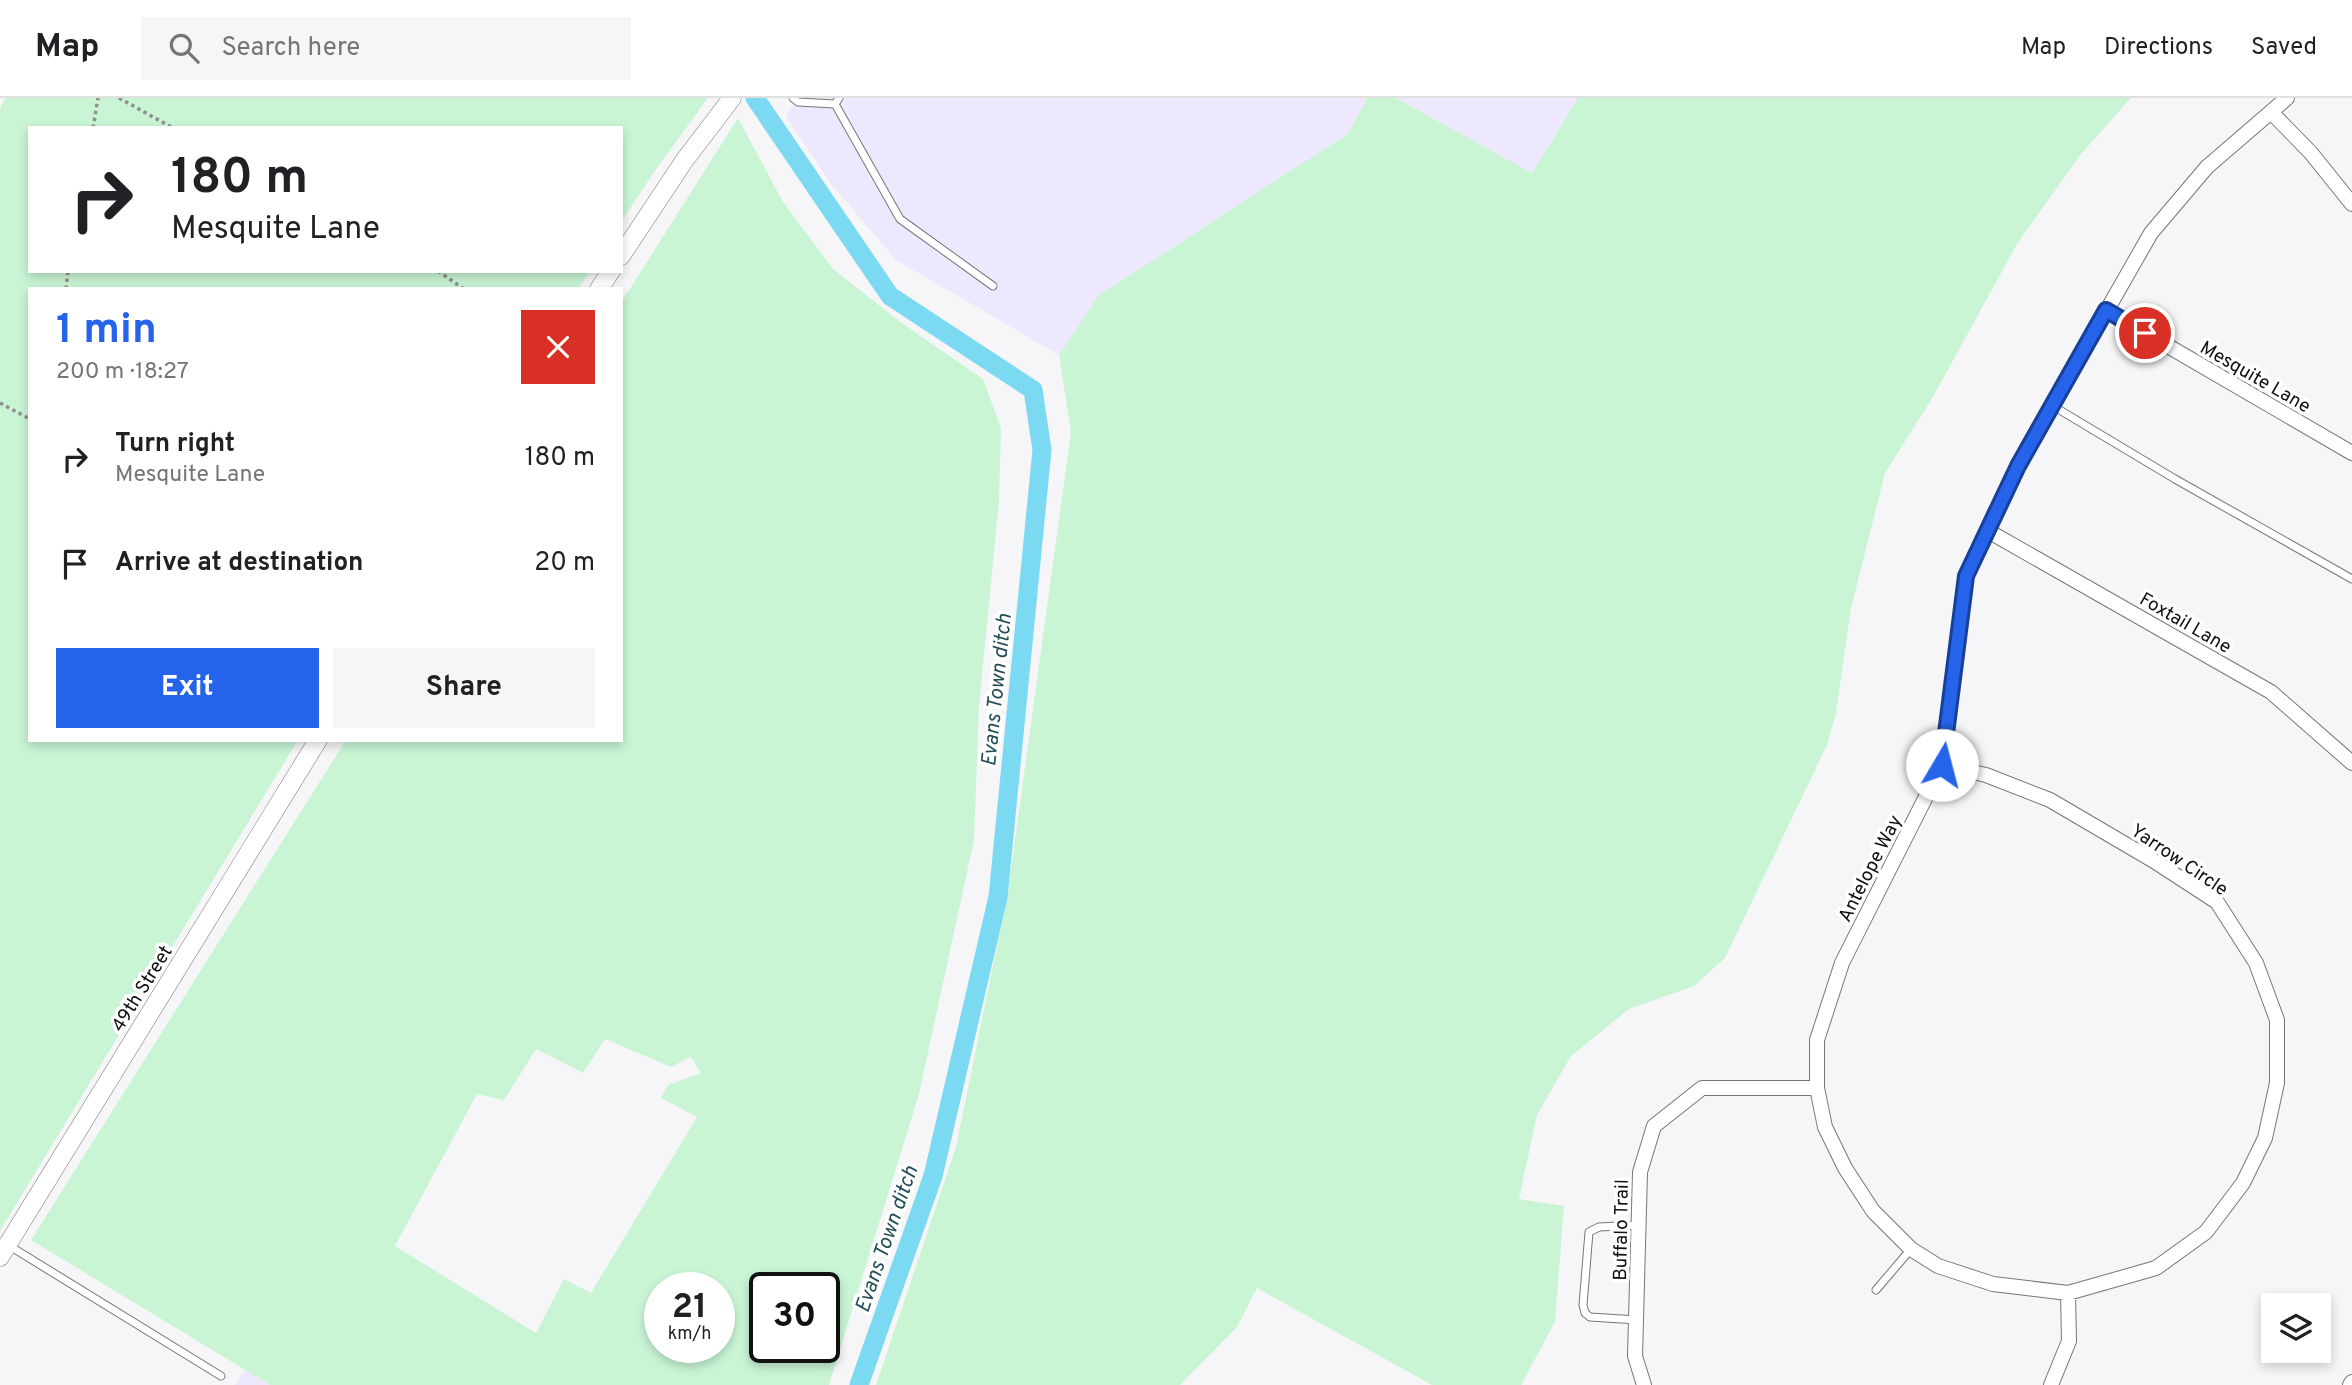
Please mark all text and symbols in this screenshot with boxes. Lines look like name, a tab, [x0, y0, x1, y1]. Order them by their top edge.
search box	[141, 17, 631, 80]
text: Map	[35, 27, 99, 69]
icon: search	[165, 29, 203, 67]
text: Search here	[221, 32, 360, 65]
text: Map	[2021, 33, 2066, 63]
text: Directions	[2104, 33, 2213, 63]
text: Saved	[2251, 33, 2317, 63]
text: 180 m	[171, 149, 308, 211]
icon: right	[56, 154, 147, 245]
text: Mesquite Lane	[171, 210, 380, 250]
pin	[2115, 303, 2175, 363]
text: 1 min	[56, 305, 157, 358]
button: close	[521, 310, 595, 384]
icon: arrive	[2126, 314, 2164, 352]
street label: Mesquite Lane	[2195, 336, 2315, 419]
text: 200 m · 18:27	[56, 358, 189, 387]
text: Turn right	[115, 428, 235, 461]
icon: right	[56, 440, 94, 478]
text: 180 m	[525, 442, 595, 475]
text: Mesquite Lane	[115, 461, 265, 490]
icon: arrive	[56, 545, 94, 583]
text: Arrive at destination	[115, 547, 363, 580]
text: 20 m	[534, 547, 595, 580]
street label: Foxtail Lane	[2135, 588, 2235, 660]
water label: Evans Town ditch	[976, 612, 1019, 768]
button: Exit	[56, 648, 319, 728]
button: Share	[333, 648, 595, 728]
position arrow	[1905, 728, 1979, 802]
street label: Antelope Way	[1834, 811, 1908, 926]
street label: Yarrow Circle	[2126, 819, 2232, 902]
street label: 49th Street	[107, 942, 179, 1037]
water label: Evans Town ditch	[850, 1162, 925, 1316]
street label: Buffalo Trail	[1609, 1179, 1635, 1281]
speed limit sign: 30	[749, 1272, 840, 1363]
text: 21	[672, 1286, 707, 1330]
map controls	[2261, 1293, 2331, 1363]
button: layers	[2261, 1293, 2331, 1363]
text: km/h	[668, 1323, 711, 1346]

